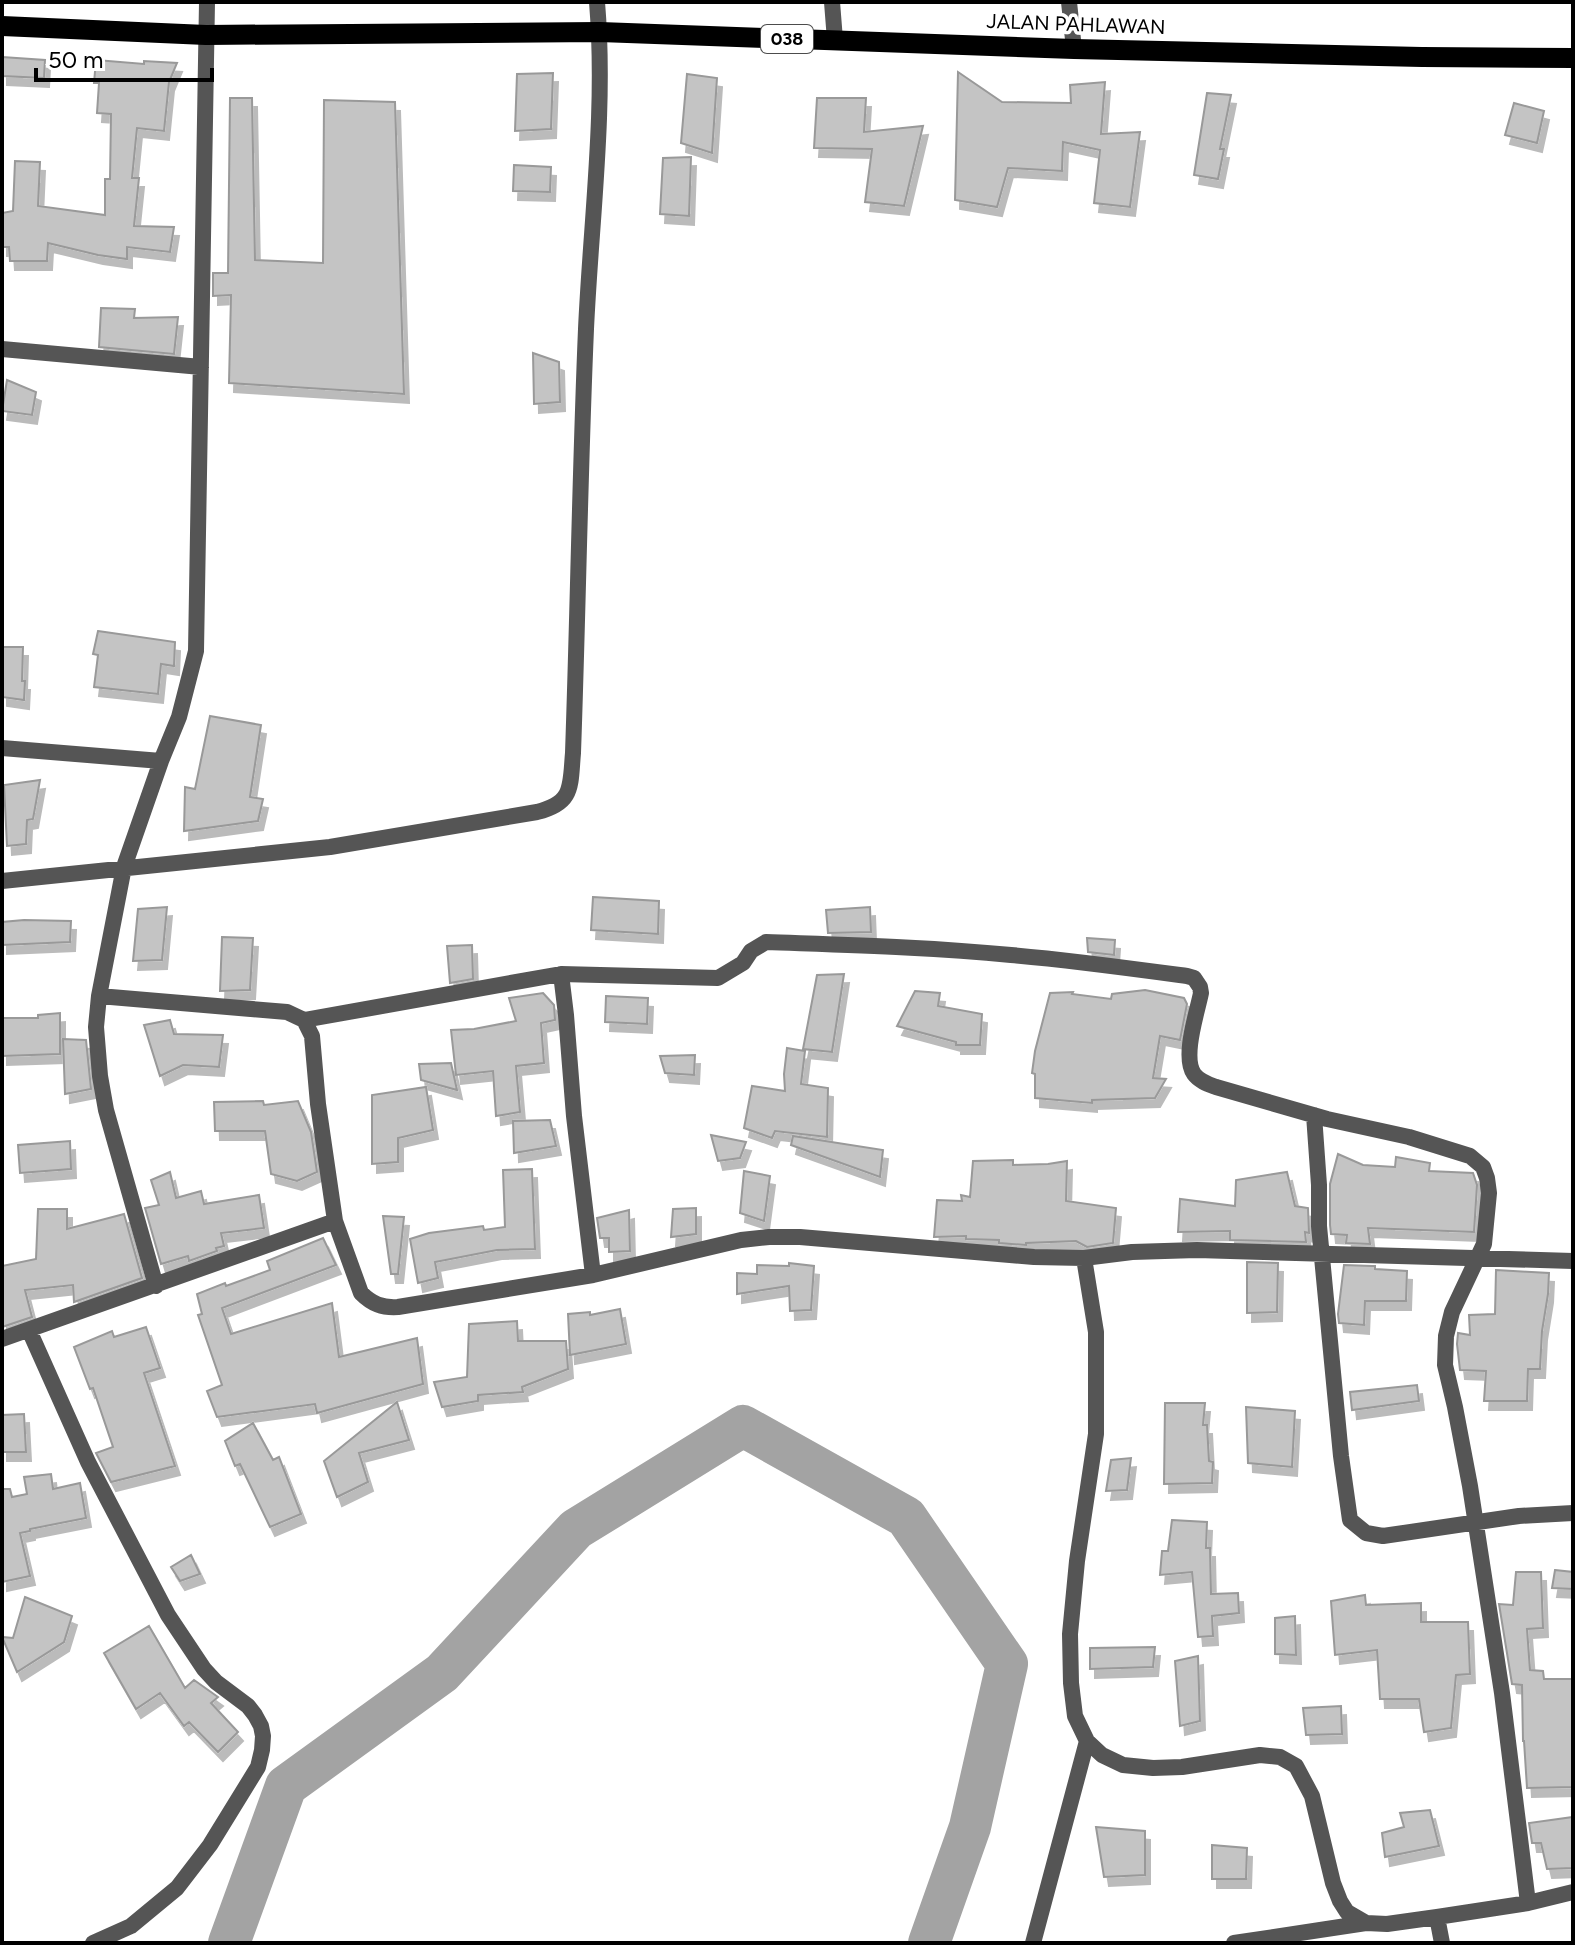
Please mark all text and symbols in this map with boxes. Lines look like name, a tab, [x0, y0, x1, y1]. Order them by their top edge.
street label: JALAN PAHLAWAN	[986, 9, 1166, 39]
road number: 038	[761, 25, 813, 53]
scale bar	[36, 32, 212, 82]
text: 50 m	[48, 45, 104, 74]

